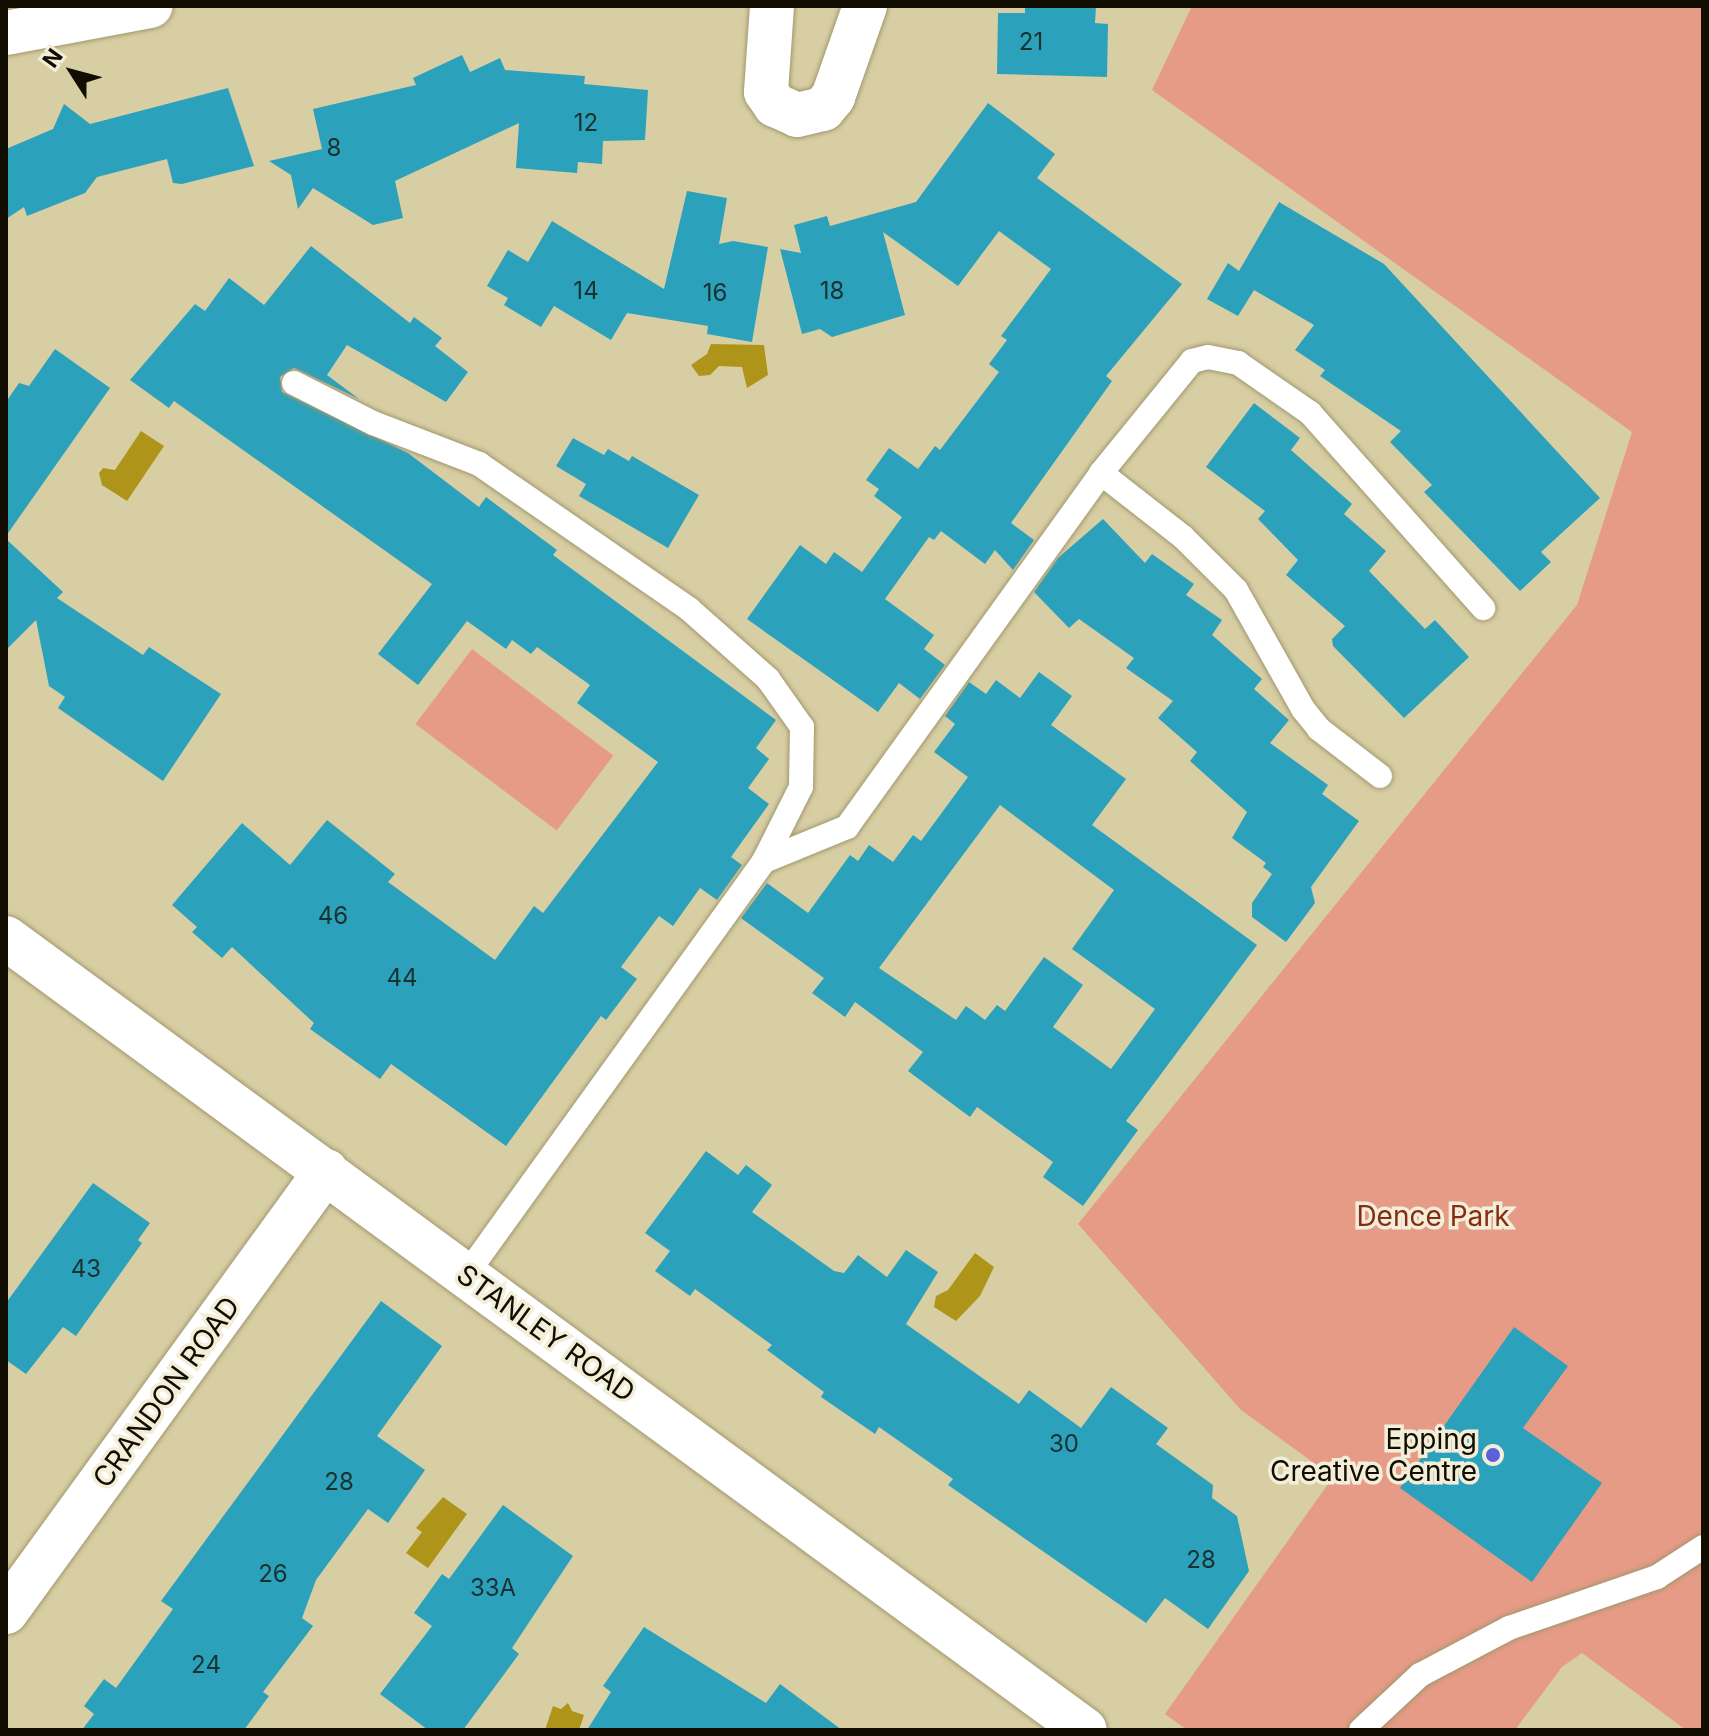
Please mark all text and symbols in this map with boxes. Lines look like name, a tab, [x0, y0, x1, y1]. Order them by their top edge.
house number: 21	[1019, 28, 1043, 56]
north arrow	[32, 32, 112, 112]
text: N	[37, 43, 68, 72]
house number: 12	[574, 109, 598, 137]
house number: 8	[327, 134, 341, 162]
house number: 14	[573, 277, 599, 305]
house number: 18	[820, 277, 844, 305]
house number: 16	[703, 279, 727, 307]
house number: 46	[318, 902, 348, 930]
house number: 44	[386, 964, 418, 992]
park label: Dence Park	[1356, 1199, 1510, 1233]
house number: 43	[71, 1255, 101, 1283]
street label: STANLEY ROAD	[451, 1257, 641, 1409]
street label: CRANDON ROAD	[86, 1290, 246, 1494]
place label: Epping Creative Centre	[1270, 1422, 1477, 1488]
house number: 30	[1049, 1430, 1079, 1458]
marker: Epping Creative Centre	[1484, 1446, 1502, 1464]
house number: 28	[324, 1468, 354, 1496]
house number: 28	[1186, 1546, 1216, 1574]
house number: 26	[258, 1560, 288, 1588]
house number: 33A	[470, 1574, 516, 1602]
house number: 24	[191, 1651, 221, 1679]

